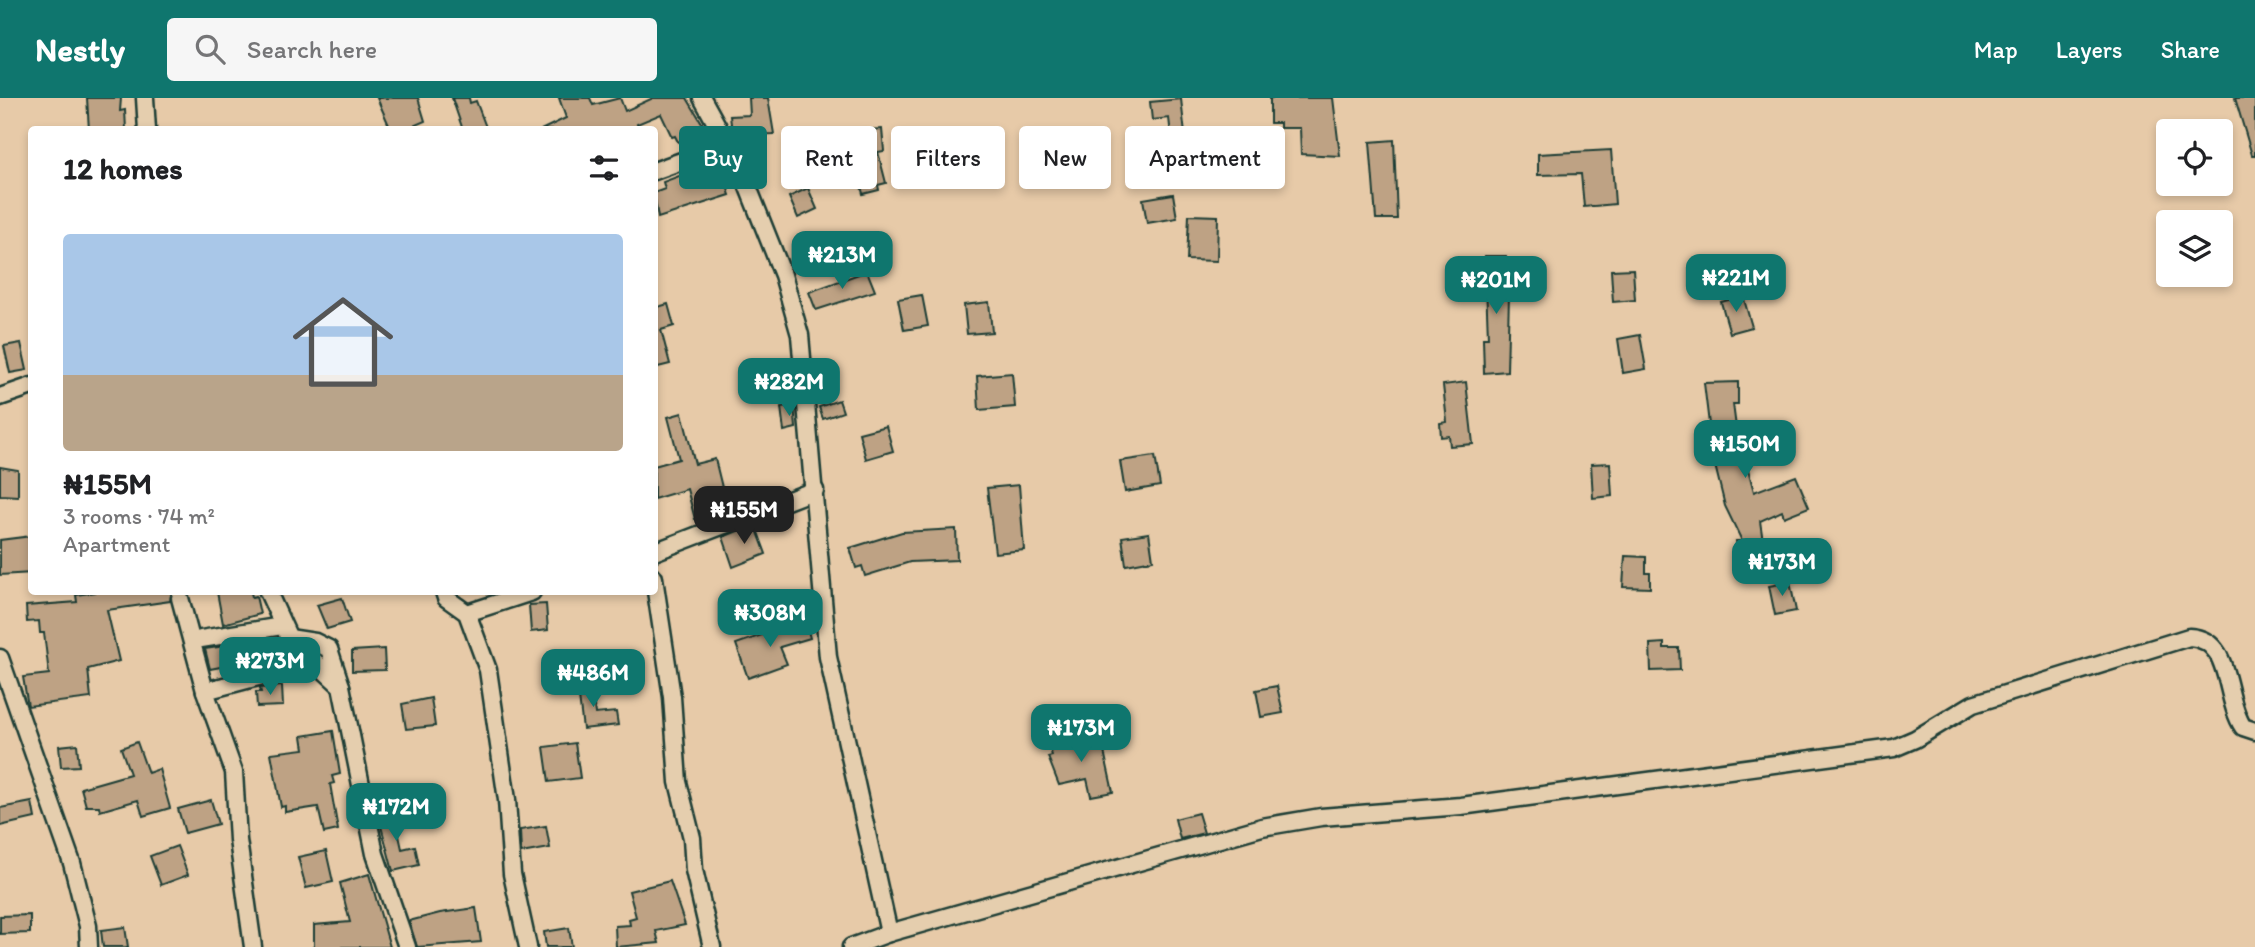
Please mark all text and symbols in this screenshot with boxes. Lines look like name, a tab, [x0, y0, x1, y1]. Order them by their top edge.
search box	[167, 18, 657, 81]
text: Nestly	[35, 30, 125, 69]
icon: search	[191, 30, 229, 68]
text: Search here	[247, 33, 377, 65]
text: Map	[1974, 35, 2018, 64]
text: Layers	[2056, 35, 2123, 64]
text: Share	[2161, 35, 2220, 64]
map controls	[2156, 119, 2233, 287]
button: locate	[2156, 119, 2233, 196]
chip: Buy	[679, 126, 767, 189]
chip: Rent	[781, 126, 877, 189]
chip: Filters	[891, 126, 1005, 189]
chip: New	[1019, 126, 1111, 189]
chip: Apartment	[1125, 126, 1285, 189]
icon: filters	[585, 149, 623, 187]
text: 12 homes	[63, 150, 183, 187]
button: layers	[2156, 210, 2233, 287]
pin: ₦213M	[793, 232, 891, 291]
text: ₦213M	[808, 240, 876, 268]
pin: ₦221M	[1687, 254, 1785, 314]
pin: ₦201M	[1447, 256, 1545, 316]
text: ₦221M	[1702, 263, 1770, 291]
text: ₦201M	[1461, 265, 1531, 293]
icon: home	[280, 279, 406, 405]
pin: ₦282M	[740, 358, 838, 418]
text: ₦282M	[754, 367, 824, 395]
pin: ₦150M	[1696, 420, 1794, 480]
text: ₦150M	[1710, 429, 1780, 457]
text: ₦155M	[63, 465, 152, 502]
pin: ₦155M	[695, 486, 793, 546]
text: ₦155M	[710, 495, 778, 523]
text: 3 rooms · 74 m²	[63, 502, 215, 530]
text: Apartment	[63, 530, 170, 558]
pin: ₦173M	[1733, 538, 1831, 598]
text: ₦173M	[1748, 547, 1816, 575]
pin: ₦308M	[721, 589, 819, 649]
text: ₦308M	[734, 598, 806, 626]
pin: ₦273M	[221, 638, 319, 697]
text: ₦273M	[235, 646, 305, 674]
pin: ₦486M	[544, 650, 642, 709]
text: ₦486M	[557, 658, 629, 686]
pin: ₦173M	[1032, 704, 1130, 764]
text: ₦173M	[1047, 713, 1115, 741]
pin: ₦172M	[347, 784, 445, 843]
text: ₦172M	[362, 792, 430, 820]

